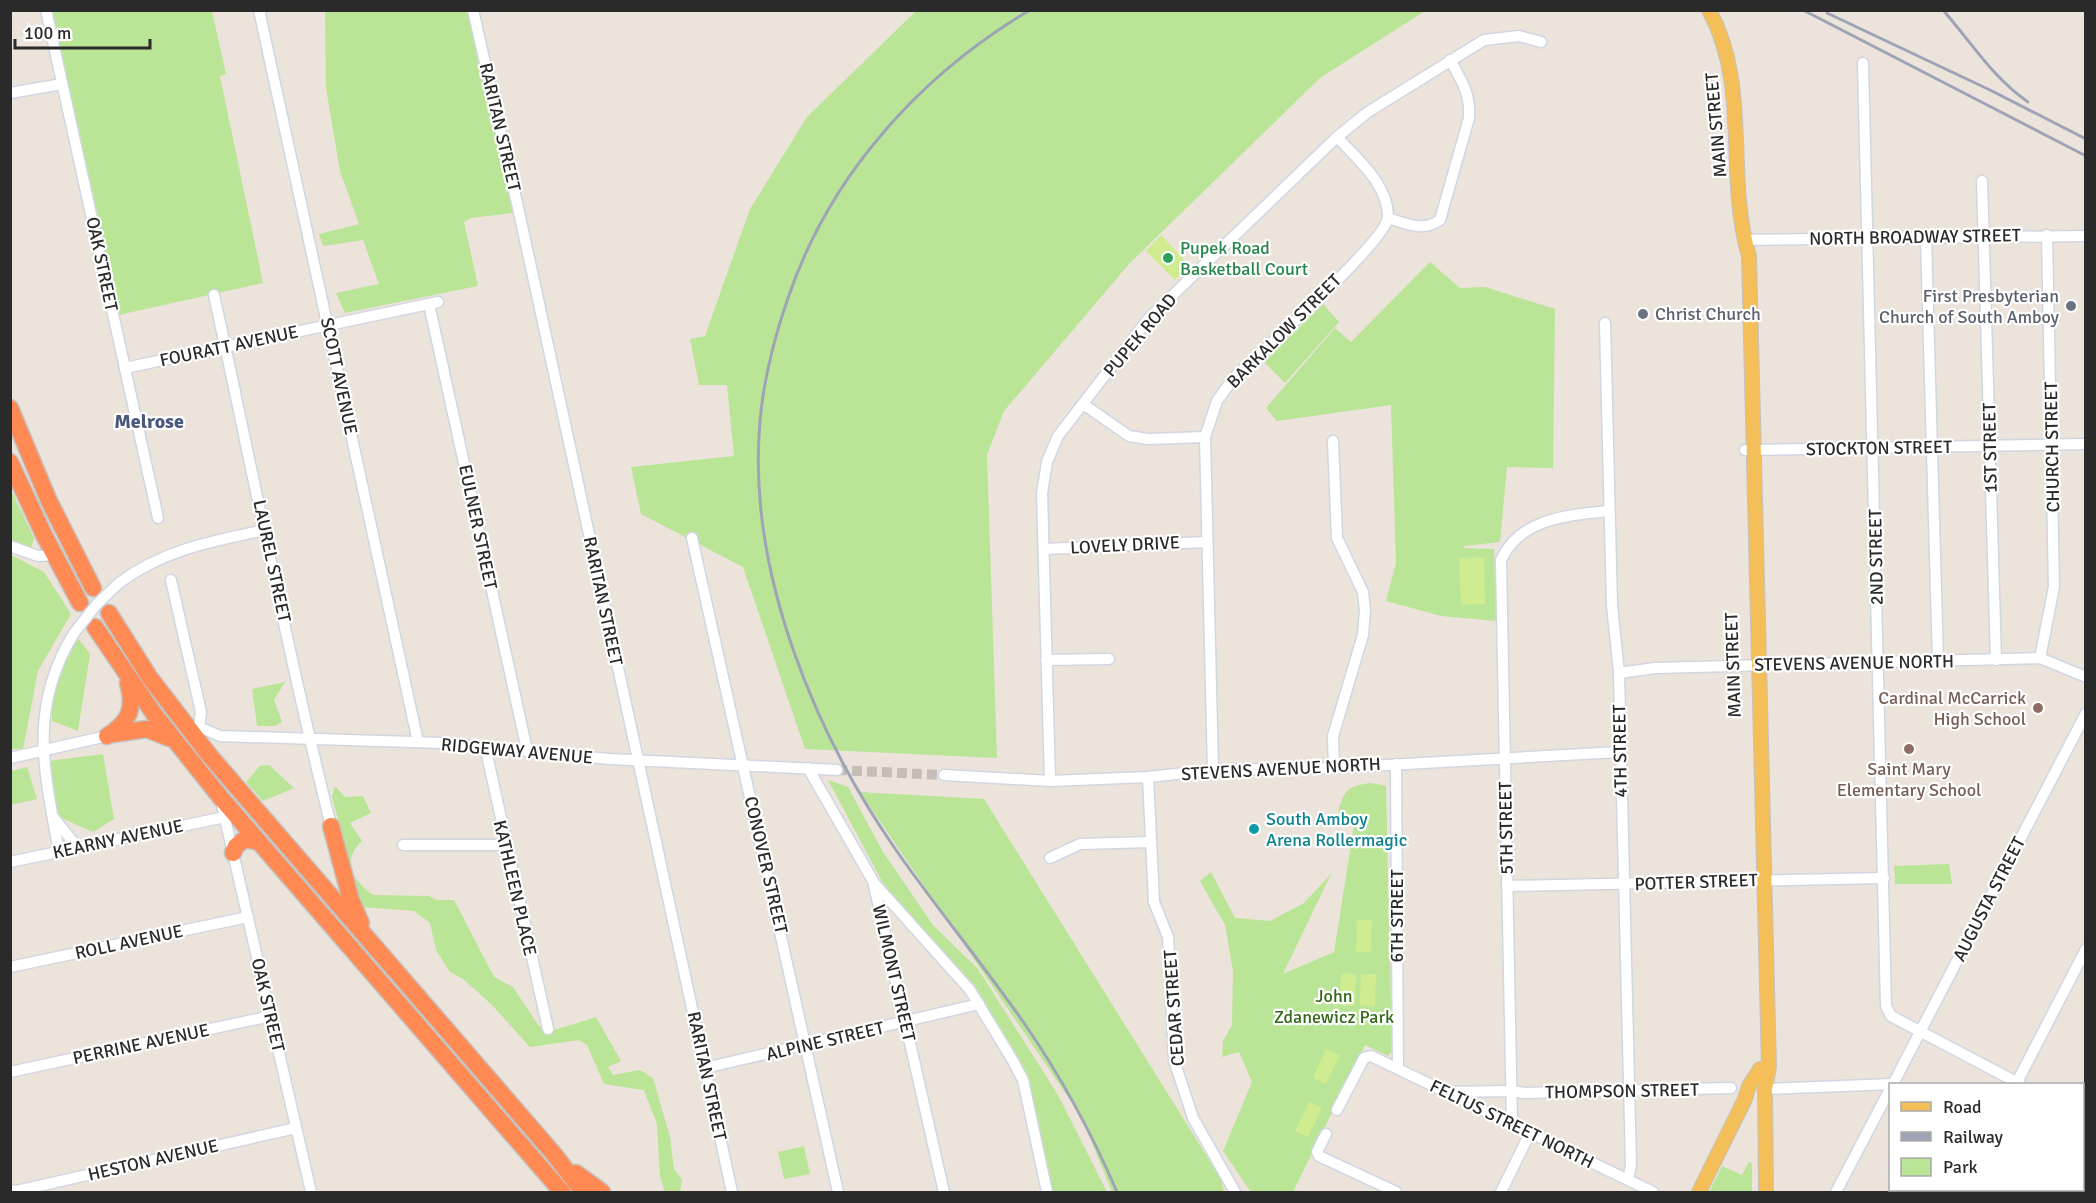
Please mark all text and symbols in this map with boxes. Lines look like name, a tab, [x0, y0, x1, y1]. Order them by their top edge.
scale bar	[15, 12, 150, 50]
text: 100 m	[24, 22, 71, 44]
street label: RARITAN STREET	[475, 61, 526, 194]
street label: MAIN STREET	[1700, 71, 1732, 178]
street label: OAK STREET	[81, 215, 123, 313]
street label: NORTH BROADWAY STREET	[1809, 224, 2021, 250]
place label: Pupek Road Basketball Court	[1180, 237, 1308, 280]
marker: Pupek Road Basketball Court	[1161, 251, 1175, 265]
street label: BARKALOW STREET	[1222, 269, 1346, 393]
place label: First Presbyterian Church of South Amboy	[1879, 285, 2060, 328]
street label: PUPEK ROAD	[1099, 289, 1181, 381]
marker: First Presbyterian Church of South Amboy	[2064, 299, 2078, 313]
place label: Christ Church	[1655, 303, 1761, 325]
marker: Christ Church	[1636, 307, 1650, 321]
street label: SCOTT AVENUE	[316, 315, 362, 437]
street label: FOURATT AVENUE	[158, 321, 300, 371]
street label: CHURCH STREET	[2040, 381, 2064, 513]
street label: 1ST STREET	[1978, 402, 2002, 493]
district label: Melrose	[114, 409, 184, 434]
street label: STOCKTON STREET	[1806, 436, 1952, 460]
street label: EULNER STREET	[454, 463, 502, 592]
street label: LAUREL STREET	[248, 498, 296, 624]
street label: 2ND STREET	[1864, 509, 1888, 605]
street label: LOVELY DRIVE	[1070, 531, 1180, 559]
street label: RARITAN STREET	[579, 535, 627, 668]
street label: MAIN STREET	[1720, 612, 1746, 718]
street label: STEVENS AVENUE NORTH	[1754, 650, 1954, 676]
place label: Cardinal McCarrick High School	[1878, 687, 2026, 730]
marker: Cardinal McCarrick High School	[2031, 701, 2045, 715]
street label: 4TH STREET	[1608, 704, 1632, 798]
street label: RIDGEWAY AVENUE	[440, 733, 594, 769]
marker: Saint Mary Elementary School	[1902, 742, 1916, 756]
street label: STEVENS AVENUE NORTH	[1181, 753, 1381, 785]
place label: Saint Mary Elementary School	[1837, 758, 1981, 801]
street label: 5TH STREET	[1494, 781, 1518, 875]
street label: CONOVER STREET	[740, 794, 793, 936]
place label: South Amboy Arena Rollermagic	[1266, 808, 1407, 851]
street label: KEARNY AVENUE	[51, 814, 185, 864]
street label: KATHLEEN PLACE	[489, 818, 541, 958]
marker: South Amboy Arena Rollermagic	[1247, 822, 1261, 836]
street label: AUGUSTA STREET	[1948, 833, 2030, 965]
street label: 6TH STREET	[1386, 869, 1408, 963]
street label: POTTER STREET	[1634, 869, 1758, 895]
street label: WILMONT STREET	[868, 902, 920, 1044]
street label: ROLL AVENUE	[73, 920, 185, 964]
street label: CEDAR STREET	[1159, 949, 1189, 1067]
street label: OAK STREET	[247, 956, 290, 1054]
park label: John Zdanewicz Park	[1274, 985, 1394, 1028]
street label: RARITAN STREET	[683, 1010, 731, 1143]
street label: ALPINE STREET	[764, 1017, 886, 1065]
street label: PERRINE AVENUE	[71, 1019, 211, 1069]
street label: FELTUS STREET NORTH	[1426, 1075, 1598, 1173]
street label: THOMPSON STREET	[1545, 1079, 1699, 1103]
legend	[1889, 1083, 2084, 1191]
text: Road	[1943, 1096, 1982, 1118]
text: Railway	[1943, 1126, 2004, 1148]
street label: HESTON AVENUE	[86, 1134, 220, 1186]
text: Park	[1943, 1156, 1978, 1178]

